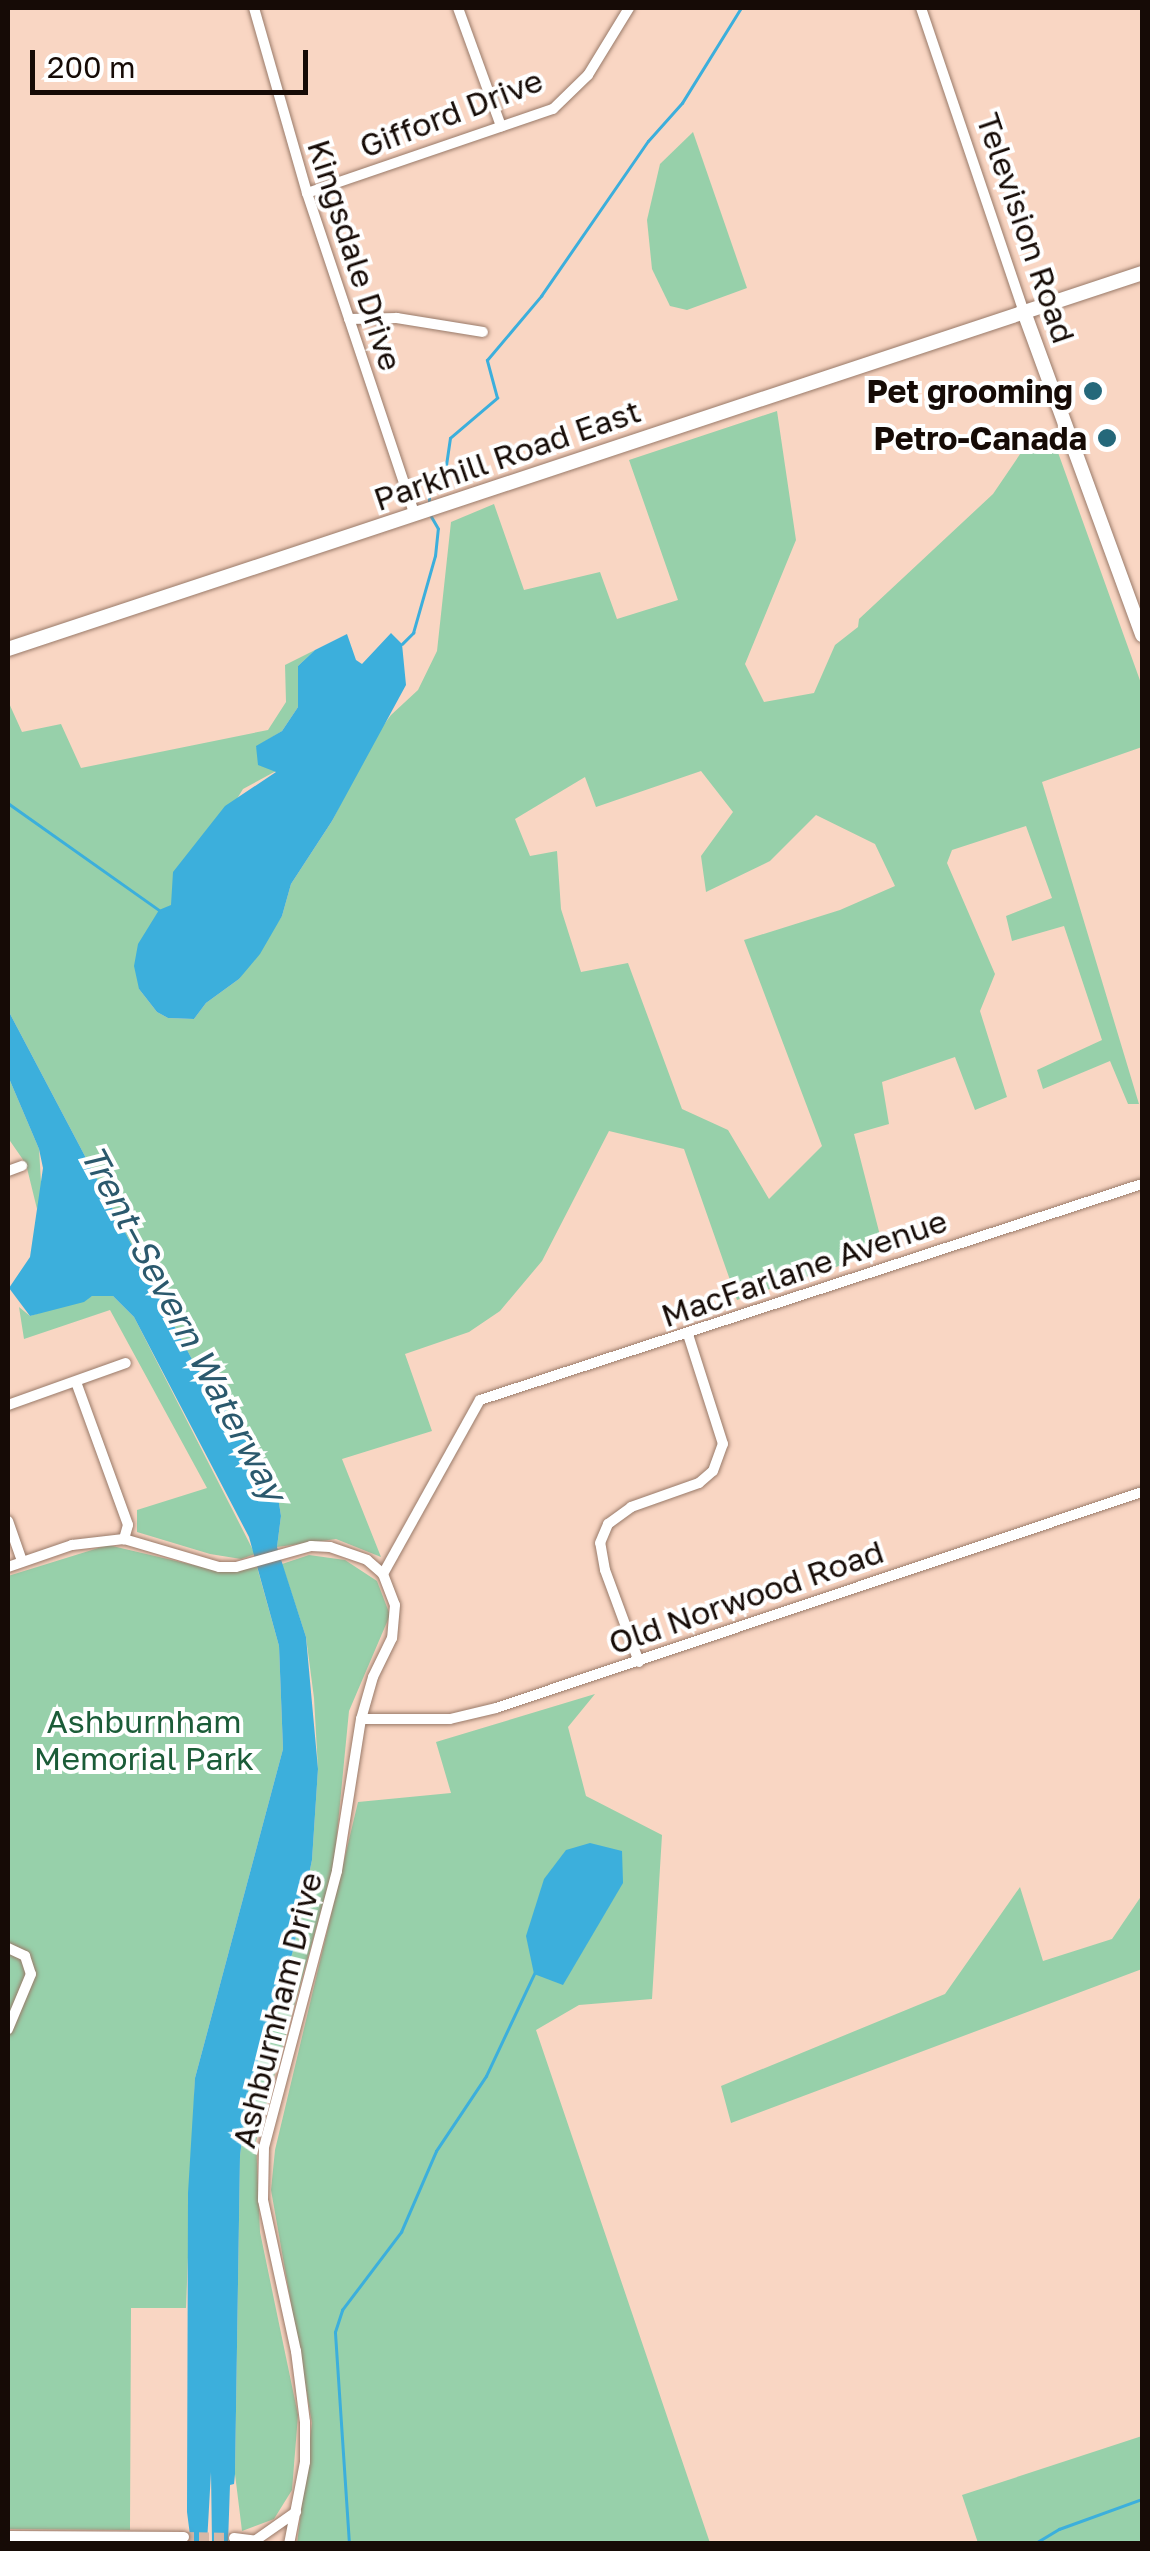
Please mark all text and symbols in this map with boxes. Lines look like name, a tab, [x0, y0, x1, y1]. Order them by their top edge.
scale bar	[35, 30, 312, 92]
text: 200 m	[47, 49, 136, 85]
street label: Gifford Drive	[354, 61, 548, 165]
street label: Television Road	[969, 108, 1083, 348]
street label: Kingsdale Drive	[300, 135, 410, 375]
place label: Pet grooming	[866, 372, 1073, 410]
marker: Pet grooming	[1082, 380, 1104, 402]
street label: Parkhill Road East	[369, 391, 645, 519]
place label: Petro-Canada	[874, 419, 1087, 457]
marker: Petro-Canada	[1096, 427, 1118, 449]
water label: Trent–Severn Waterway	[72, 1138, 296, 1508]
street label: MacFarlane Avenue	[656, 1201, 952, 1335]
street label: Old Norwood Road	[604, 1532, 888, 1662]
park label: Ashburnham Memorial Park	[34, 1703, 254, 1778]
street label: Ashburnham Drive	[224, 1868, 330, 2152]

